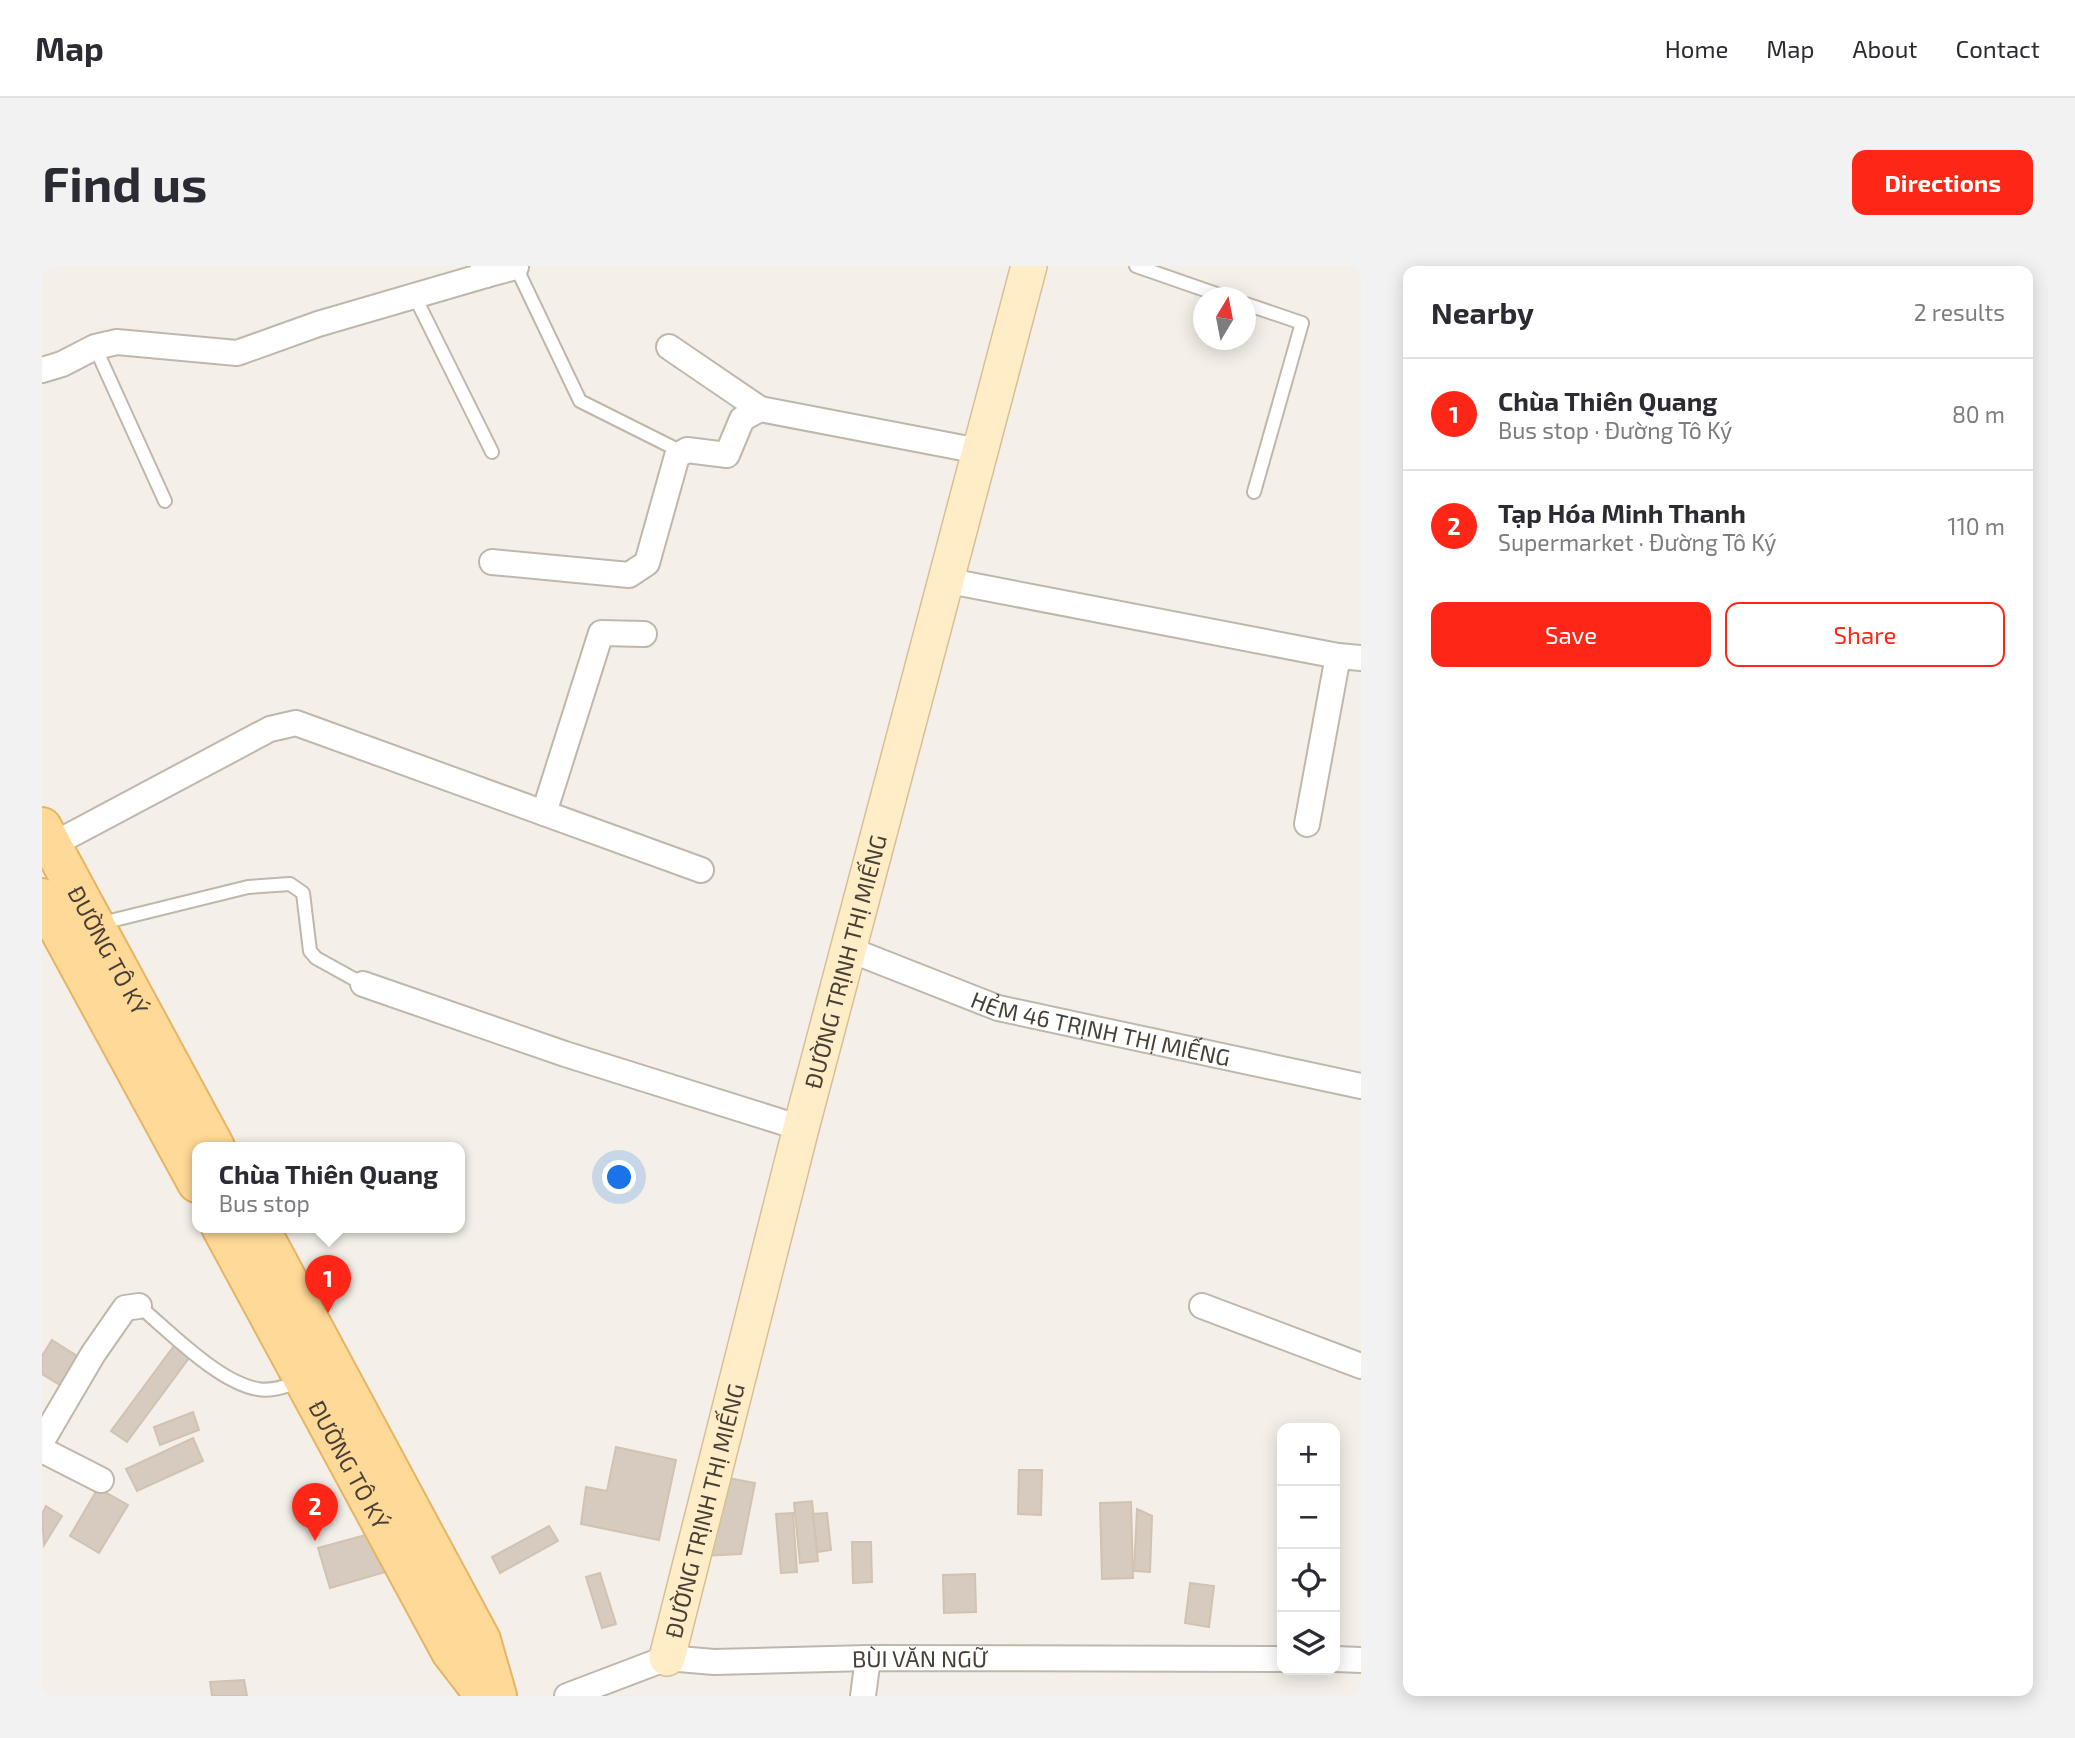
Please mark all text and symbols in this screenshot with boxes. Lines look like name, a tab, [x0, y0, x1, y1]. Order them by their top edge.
text: Map	[35, 28, 104, 68]
text: Home	[1665, 34, 1728, 63]
text: Map	[1766, 34, 1814, 63]
text: About	[1852, 34, 1918, 63]
text: Contact	[1956, 34, 2040, 63]
button: Directions	[1852, 150, 2033, 215]
text: Find us	[42, 153, 207, 212]
north arrow	[1193, 287, 1256, 350]
text: Nearby	[1431, 294, 1534, 330]
text: 2 results	[1914, 298, 2005, 326]
text: Chùa Thiên Quang	[1498, 385, 1717, 416]
text: 1	[1449, 400, 1459, 428]
text: 80 m	[1952, 400, 2005, 428]
text: Bus stop · Đường Tô Ký	[1498, 416, 1732, 444]
text: Tạp Hóa Minh Thanh	[1498, 497, 1746, 528]
text: 2	[1447, 512, 1461, 540]
text: 110 m	[1948, 512, 2005, 540]
text: Supermarket · Đường Tô Ký	[1498, 528, 1776, 556]
button: Save	[1431, 602, 1711, 667]
button: Share	[1725, 602, 2005, 667]
street label: ĐƯỜNG TRỊNH THỊ MIẾNG	[798, 831, 892, 1091]
street label: ĐƯỜNG TÔ KÝ	[62, 881, 155, 1019]
street label: HẺM 46 TRỊNH THỊ MIẾNG	[967, 985, 1233, 1072]
popup	[192, 1142, 465, 1233]
text: Chùa Thiên Quang	[219, 1158, 438, 1189]
your location	[602, 1160, 636, 1194]
text: Bus stop	[219, 1189, 310, 1217]
pin: 1	[305, 1255, 351, 1313]
street label: ĐƯỜNG TRỊNH THỊ MIẾNG	[659, 1380, 750, 1641]
street label: ĐƯỜNG TÔ KÝ	[303, 1395, 396, 1534]
map controls	[1277, 1423, 1340, 1675]
button: +	[1277, 1423, 1340, 1486]
pin: 2	[292, 1483, 338, 1541]
button: −	[1277, 1486, 1340, 1549]
button: locate	[1277, 1549, 1340, 1612]
button: layers	[1277, 1612, 1340, 1675]
street label: BÙI VĂN NGỮ	[852, 1644, 989, 1672]

